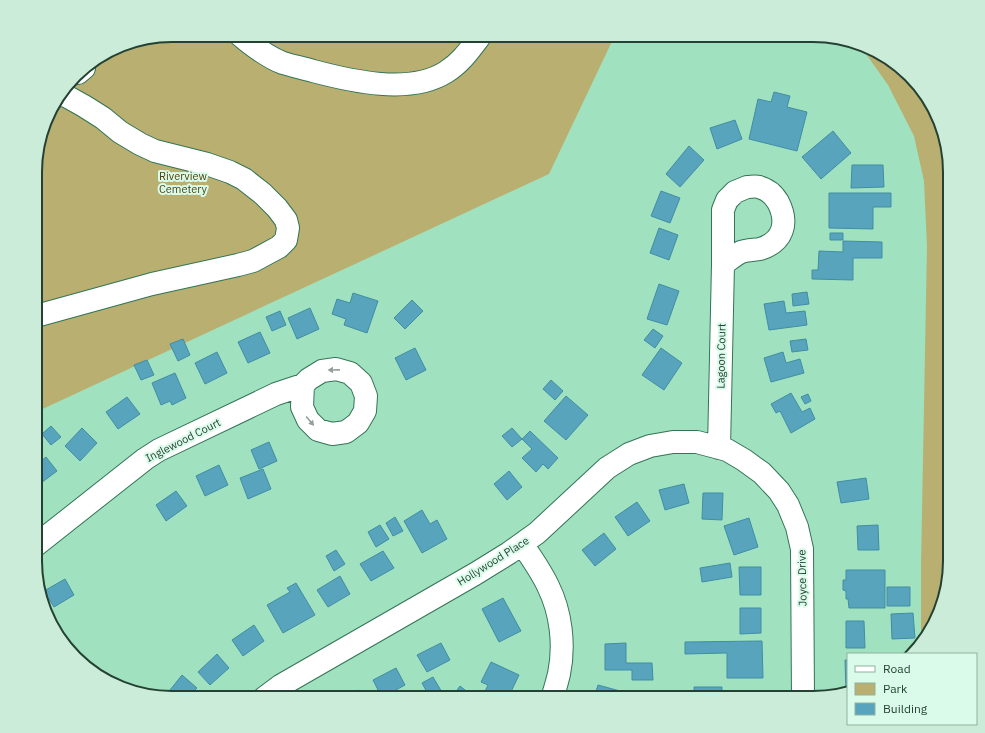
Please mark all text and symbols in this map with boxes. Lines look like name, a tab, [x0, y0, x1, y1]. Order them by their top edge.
park label: Riverview Cemetery	[159, 169, 208, 196]
street label: Lagoon Court	[713, 323, 729, 389]
one-way arrow	[327, 367, 340, 373]
street label: Inglewood Court	[143, 415, 223, 465]
one-way arrow	[306, 416, 315, 427]
street label: Hollywood Place	[455, 533, 531, 589]
street label: Joyce Drive	[795, 549, 809, 607]
legend	[847, 653, 977, 725]
text: Road	[883, 661, 911, 676]
text: Park	[883, 681, 908, 696]
text: Building	[883, 701, 928, 716]

